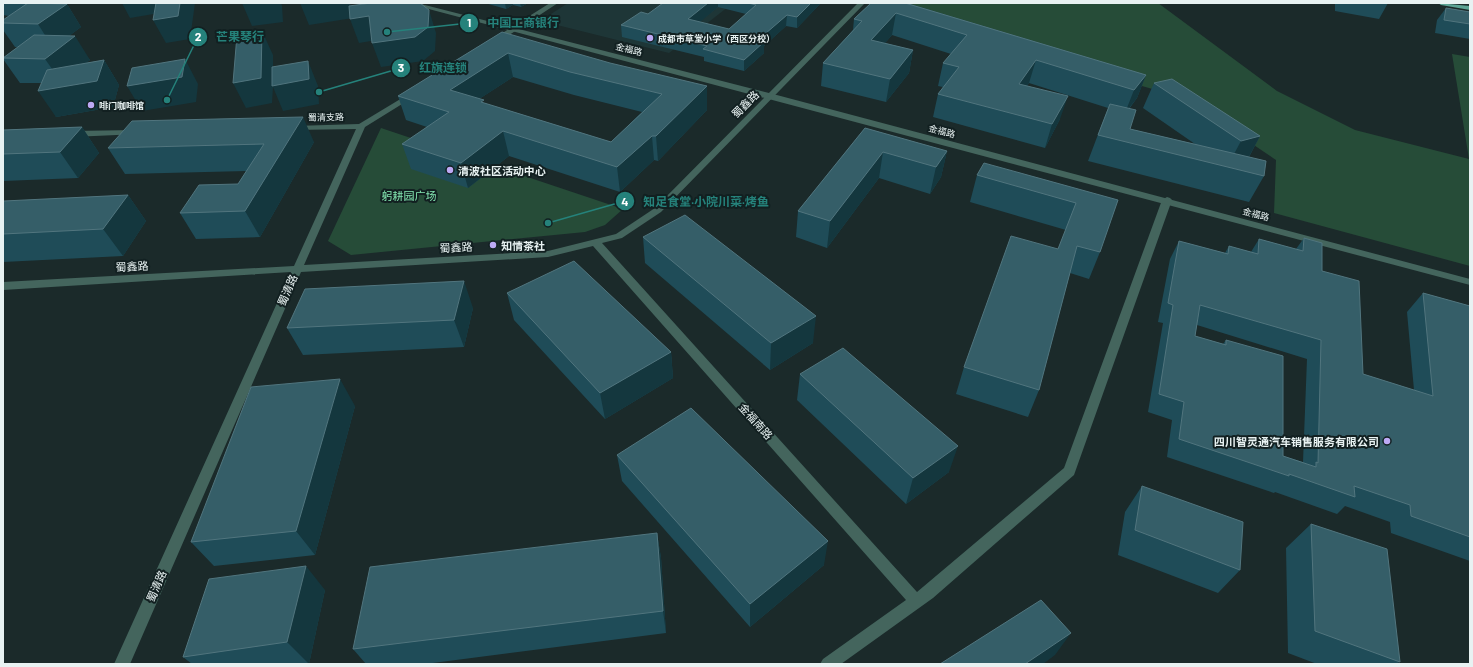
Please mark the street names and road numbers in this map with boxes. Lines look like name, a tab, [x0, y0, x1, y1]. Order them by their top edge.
street label: 金福路	[615, 40, 643, 58]
street label: 蜀鑫路	[729, 88, 761, 120]
street label: 蜀清支路	[308, 111, 344, 123]
street label: 金福路	[928, 122, 956, 140]
street label: 金福路	[1242, 205, 1270, 223]
street label: 蜀鑫路	[439, 240, 473, 254]
street label: 蜀鑫路	[115, 259, 149, 273]
street label: 蜀清路	[274, 272, 300, 308]
street label: 金福南路	[736, 400, 776, 442]
street label: 蜀清路	[143, 568, 169, 604]

